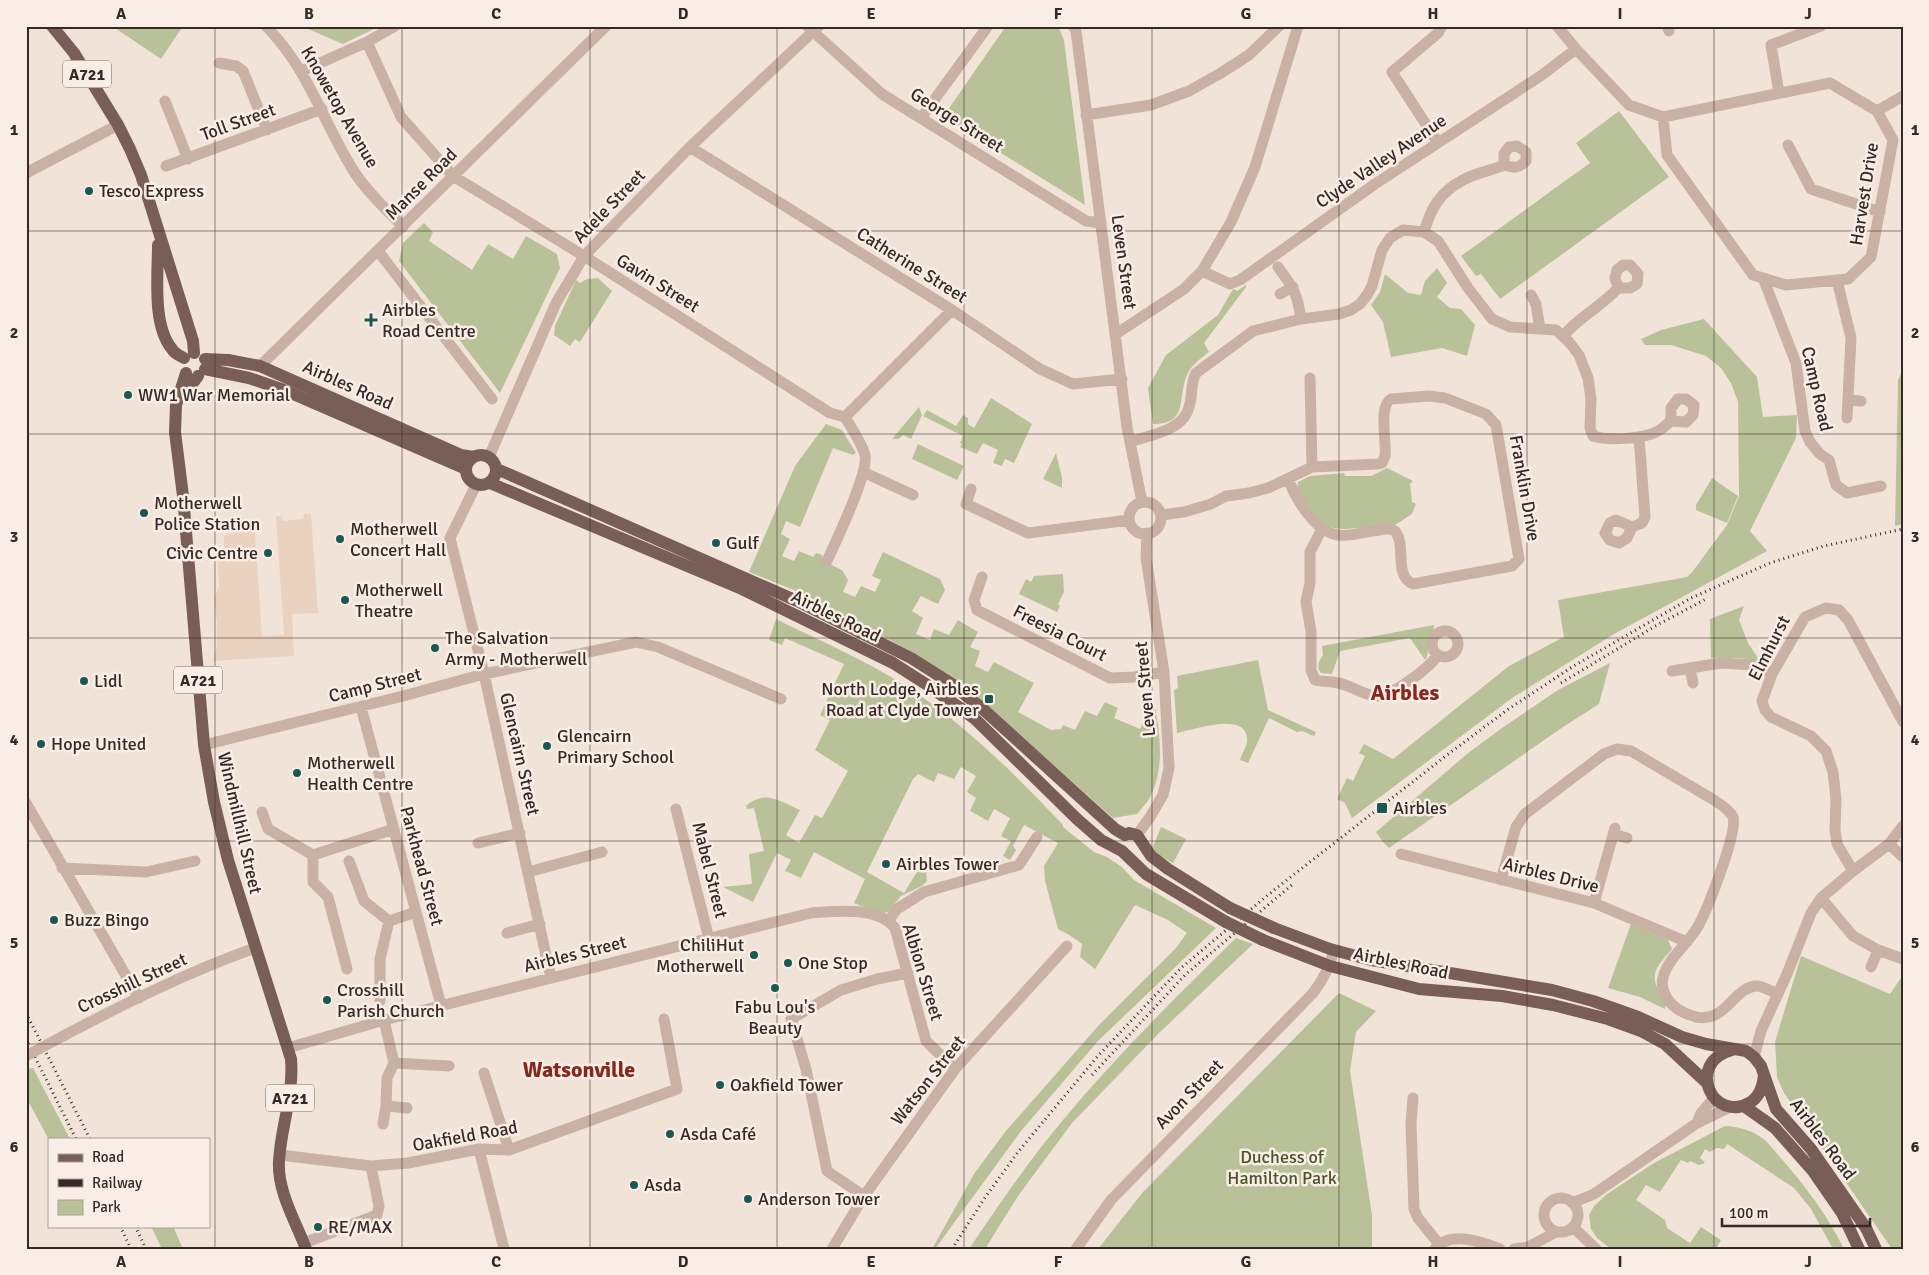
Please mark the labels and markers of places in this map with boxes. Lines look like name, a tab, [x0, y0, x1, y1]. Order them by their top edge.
place label: Tesco Express	[99, 180, 204, 202]
marker: Tesco Express	[83, 185, 95, 197]
place label: Airbles Road Centre	[382, 299, 476, 342]
marker: Airbles Road Centre	[364, 313, 378, 327]
place label: WW1 War Memorial	[138, 384, 290, 406]
marker: WW1 War Memorial	[122, 389, 134, 401]
place label: Motherwell Police Station	[154, 492, 260, 535]
marker: Motherwell Police Station	[138, 507, 150, 519]
place label: Motherwell Concert Hall	[350, 518, 446, 561]
place label: Gulf	[726, 532, 760, 554]
marker: Motherwell Concert Hall	[334, 533, 346, 545]
marker: Gulf	[710, 537, 722, 549]
place label: Civic Centre	[166, 542, 258, 564]
marker: Civic Centre	[262, 547, 274, 559]
place label: Motherwell Theatre	[355, 579, 443, 622]
marker: Motherwell Theatre	[339, 594, 351, 606]
place label: The Salvation Army - Motherwell	[445, 627, 587, 670]
marker: The Salvation Army - Motherwell	[429, 642, 441, 654]
place label: Lidl	[94, 670, 123, 692]
marker: Lidl	[78, 675, 90, 687]
place label: North Lodge, Airbles Road at Clyde Tower	[821, 678, 979, 721]
marker: North Lodge, Airbles Road at Clyde Tower	[983, 693, 995, 705]
place label: Glencairn Primary School	[557, 725, 674, 768]
place label: Hope United	[51, 733, 146, 755]
marker: Hope United	[35, 738, 47, 750]
marker: Glencairn Primary School	[541, 740, 553, 752]
place label: Motherwell Health Centre	[307, 752, 413, 795]
marker: Motherwell Health Centre	[291, 767, 303, 779]
place label: Airbles	[1393, 797, 1447, 819]
marker: Airbles	[1375, 801, 1389, 815]
place label: Airbles Tower	[896, 853, 999, 875]
marker: Airbles Tower	[880, 858, 892, 870]
place label: Buzz Bingo	[64, 909, 149, 931]
marker: Buzz Bingo	[48, 914, 60, 926]
place label: ChiliHut Motherwell	[656, 934, 744, 977]
marker: ChiliHut Motherwell	[748, 949, 760, 961]
place label: One Stop	[798, 952, 868, 974]
marker: One Stop	[782, 957, 794, 969]
place label: Crosshill Parish Church	[337, 979, 444, 1022]
marker: Fabu Lou's Beauty	[769, 982, 781, 994]
marker: Crosshill Parish Church	[321, 994, 333, 1006]
place label: Fabu Lou's Beauty	[735, 996, 816, 1039]
place label: Oakfield Tower	[730, 1074, 843, 1096]
marker: Oakfield Tower	[714, 1079, 726, 1091]
place label: Asda Café	[680, 1123, 756, 1145]
marker: Asda Café	[664, 1128, 676, 1140]
place label: Asda	[644, 1174, 682, 1196]
marker: Asda	[628, 1179, 640, 1191]
place label: Anderson Tower	[758, 1188, 880, 1210]
marker: Anderson Tower	[742, 1193, 754, 1205]
place label: RE/MAX	[328, 1216, 393, 1238]
marker: RE/MAX	[312, 1221, 324, 1233]

